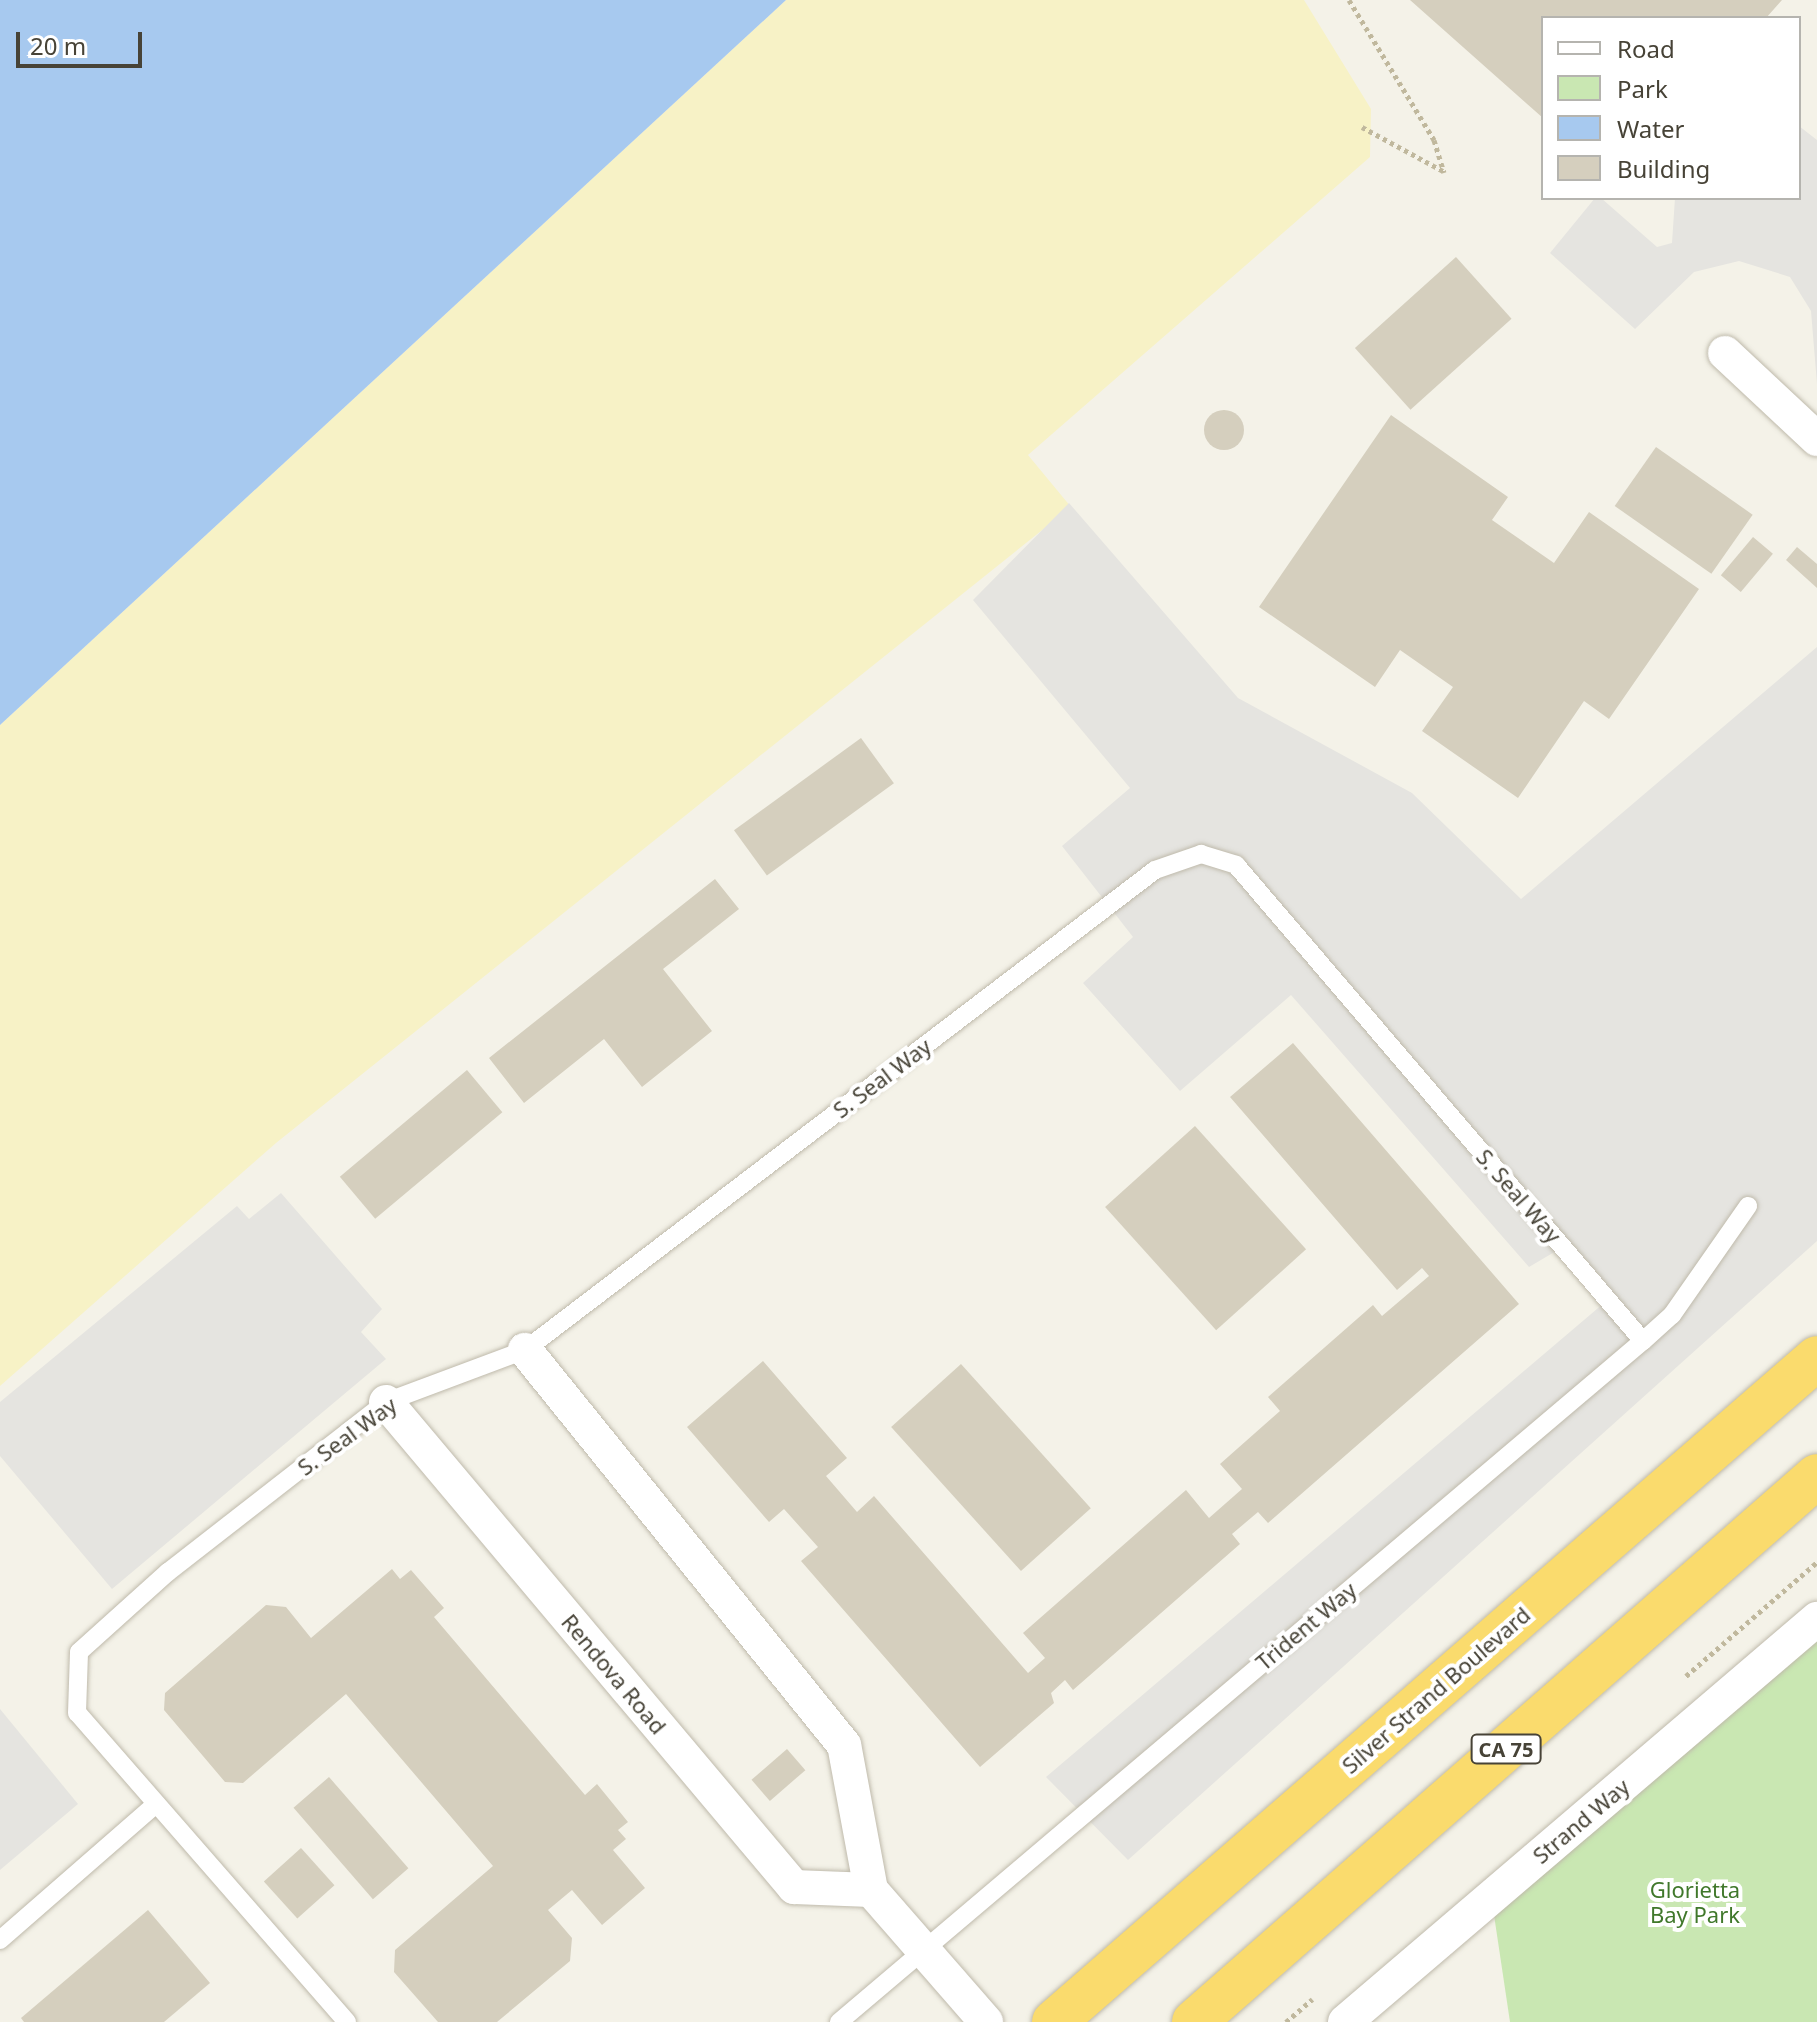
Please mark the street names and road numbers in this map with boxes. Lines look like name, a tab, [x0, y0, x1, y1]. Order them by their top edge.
street label: S. Seal Way	[828, 1033, 936, 1123]
street label: S. Seal Way	[1471, 1144, 1567, 1248]
street label: S. Seal Way	[293, 1391, 401, 1481]
street label: Trident Way	[1251, 1576, 1361, 1676]
street label: Silver Strand Boulevard	[1337, 1601, 1535, 1779]
street label: Rendova Road	[556, 1609, 672, 1739]
road number: CA 75	[1470, 1733, 1542, 1765]
street label: Strand Way	[1528, 1773, 1634, 1869]

